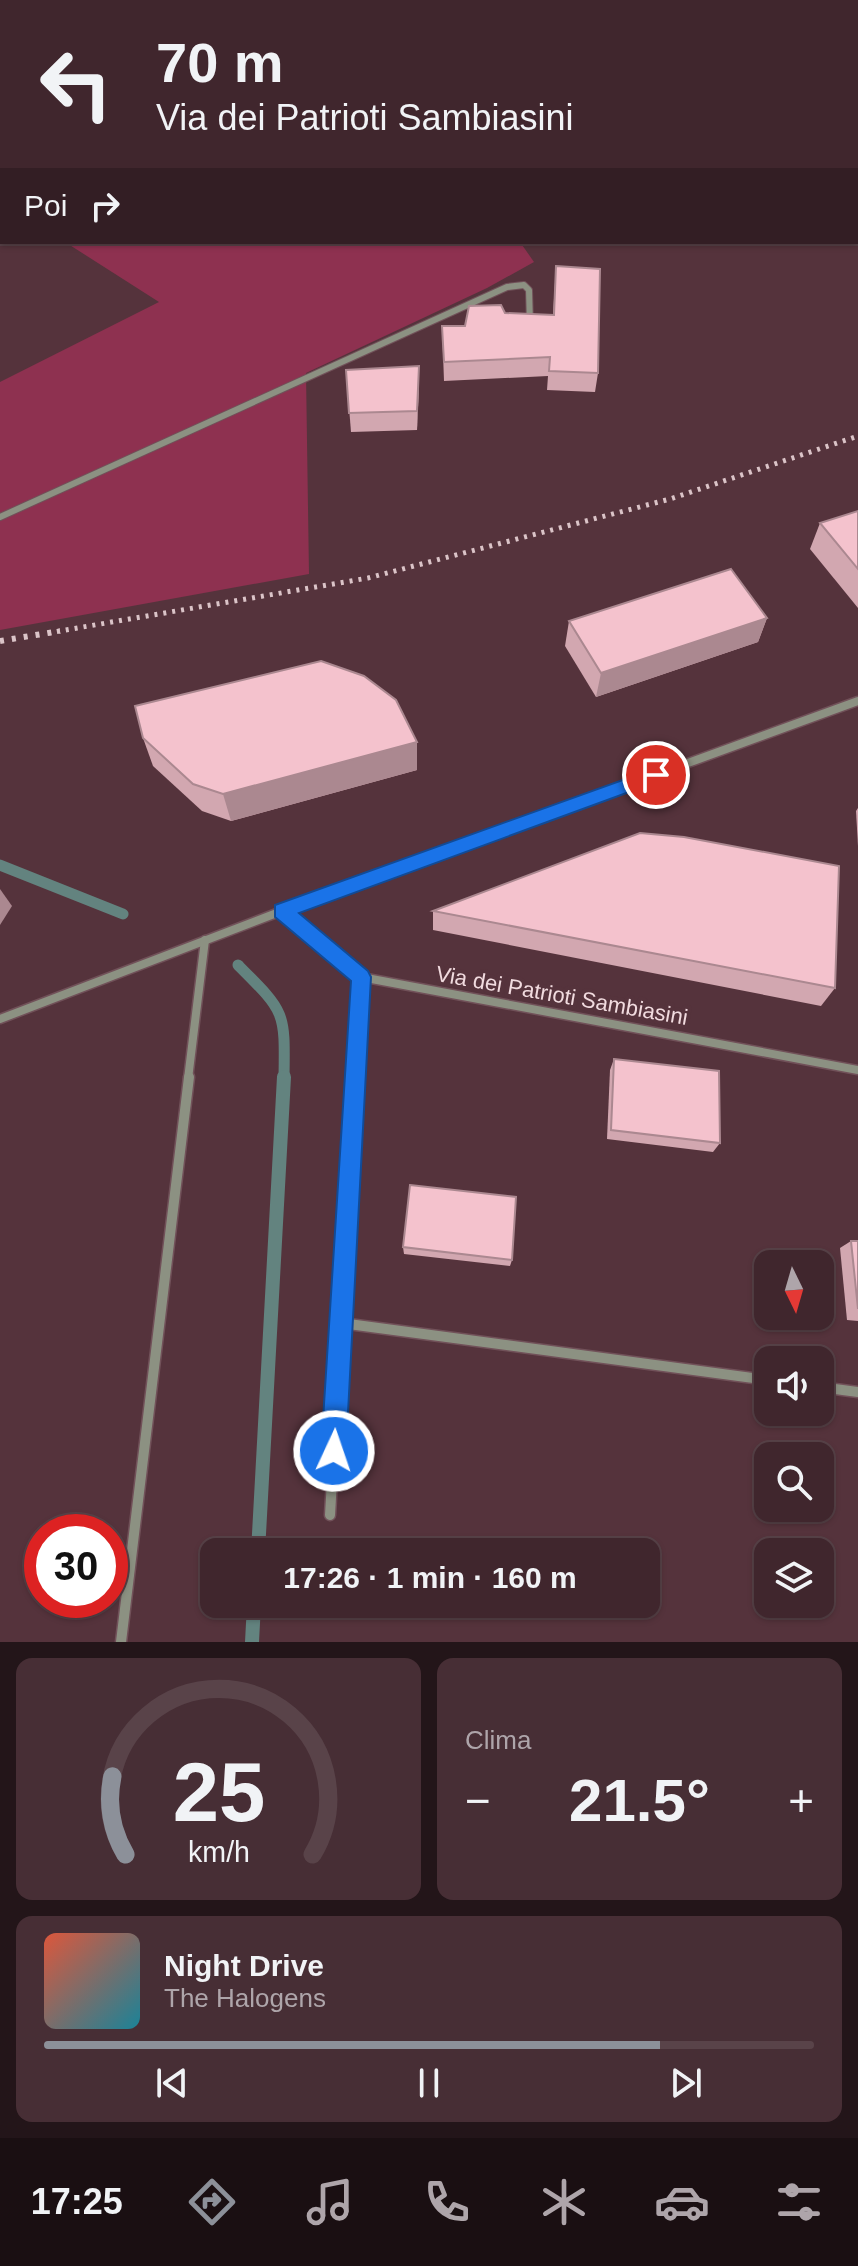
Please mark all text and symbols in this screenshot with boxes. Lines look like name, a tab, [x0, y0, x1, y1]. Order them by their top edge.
text: 70 m	[156, 31, 284, 94]
icon: left	[24, 32, 128, 136]
text: Via dei Patrioti Sambiasini	[156, 97, 574, 138]
icon: right	[83, 184, 127, 228]
text: Poi	[24, 189, 67, 222]
pin	[622, 741, 690, 809]
icon: arrive	[634, 753, 678, 797]
street label: Via dei Patrioti Sambiasini	[434, 961, 690, 1030]
north arrow	[754, 1250, 834, 1330]
map controls	[754, 1250, 834, 1618]
button: sound	[754, 1346, 834, 1426]
position arrow	[292, 1409, 376, 1493]
button: search	[754, 1442, 834, 1522]
speed limit sign: 30	[24, 1514, 128, 1618]
button: layers	[754, 1538, 834, 1618]
text: 17:26 · 1 min · 160 m	[283, 1561, 577, 1594]
text: Clima	[465, 1725, 531, 1755]
text: 25	[172, 1746, 265, 1839]
text: 21.5°	[569, 1767, 710, 1834]
text: −	[465, 1776, 491, 1825]
text: +	[788, 1776, 814, 1825]
text: km/h	[188, 1836, 249, 1868]
text: Night Drive	[164, 1949, 324, 1982]
text: The Halogens	[164, 1983, 326, 2013]
icon: previous	[150, 2061, 194, 2105]
icon: pause	[407, 2061, 451, 2105]
icon: next	[664, 2061, 708, 2105]
icon: directions	[184, 2174, 240, 2230]
icon: music	[302, 2174, 358, 2230]
icon: phone	[419, 2174, 475, 2230]
icon: climate	[536, 2174, 592, 2230]
icon: car	[654, 2174, 710, 2230]
icon: filters	[771, 2174, 827, 2230]
text: 17:25	[31, 2181, 123, 2222]

